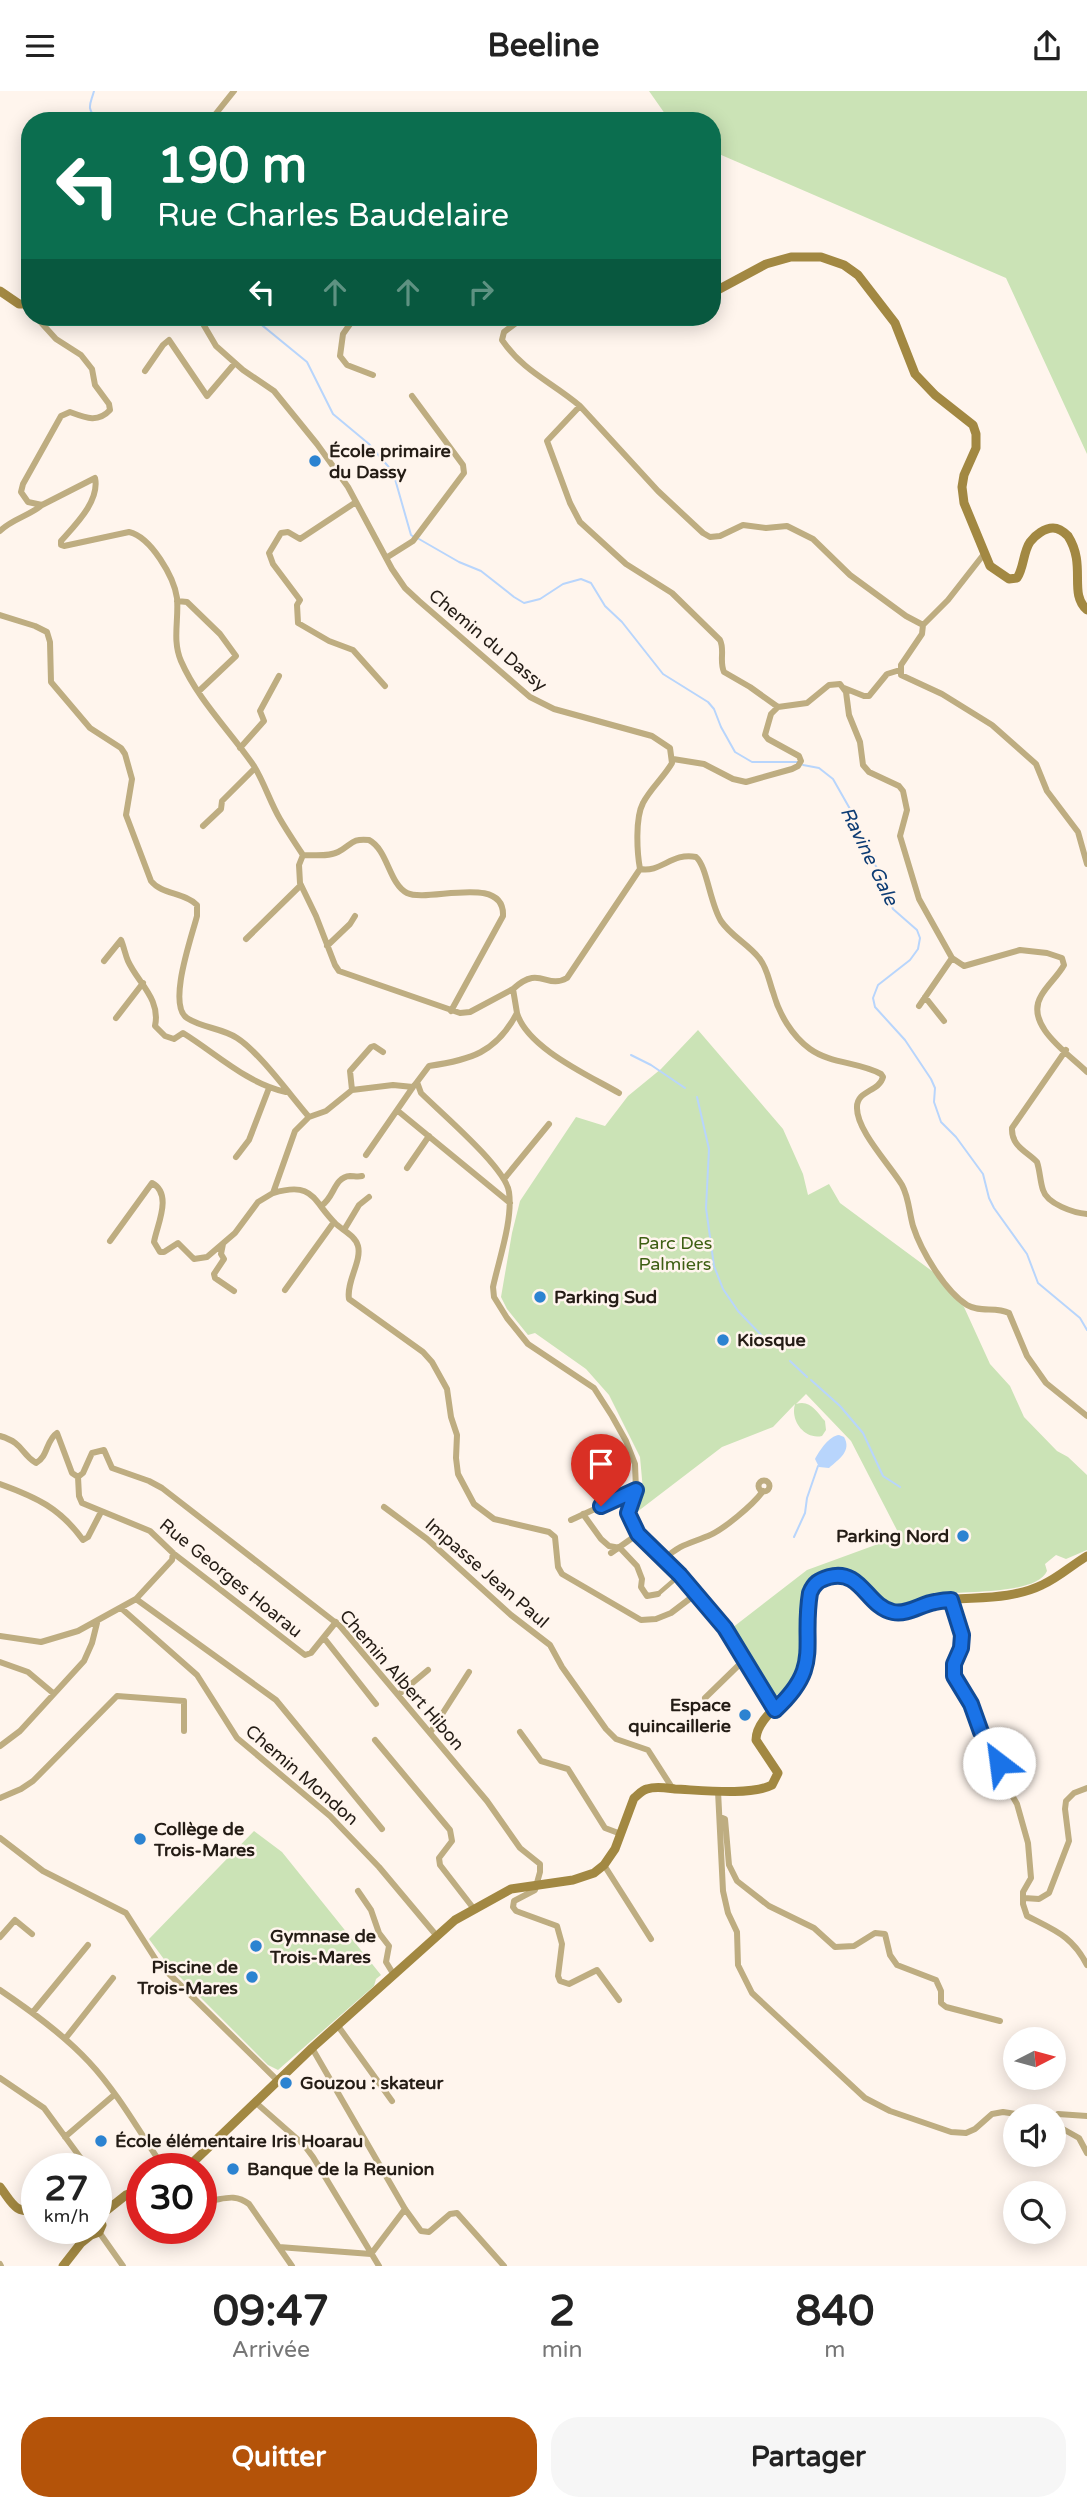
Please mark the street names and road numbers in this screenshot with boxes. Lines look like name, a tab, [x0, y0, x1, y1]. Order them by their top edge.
street label: Chemin du Dassy	[424, 584, 552, 696]
street label: Impasse Jean Paul	[421, 1513, 553, 1633]
street label: Rue Georges Hoarau	[155, 1514, 307, 1642]
street label: Chemin Albert Hibon	[335, 1605, 469, 1755]
street label: Chemin Mondon	[241, 1720, 363, 1830]

